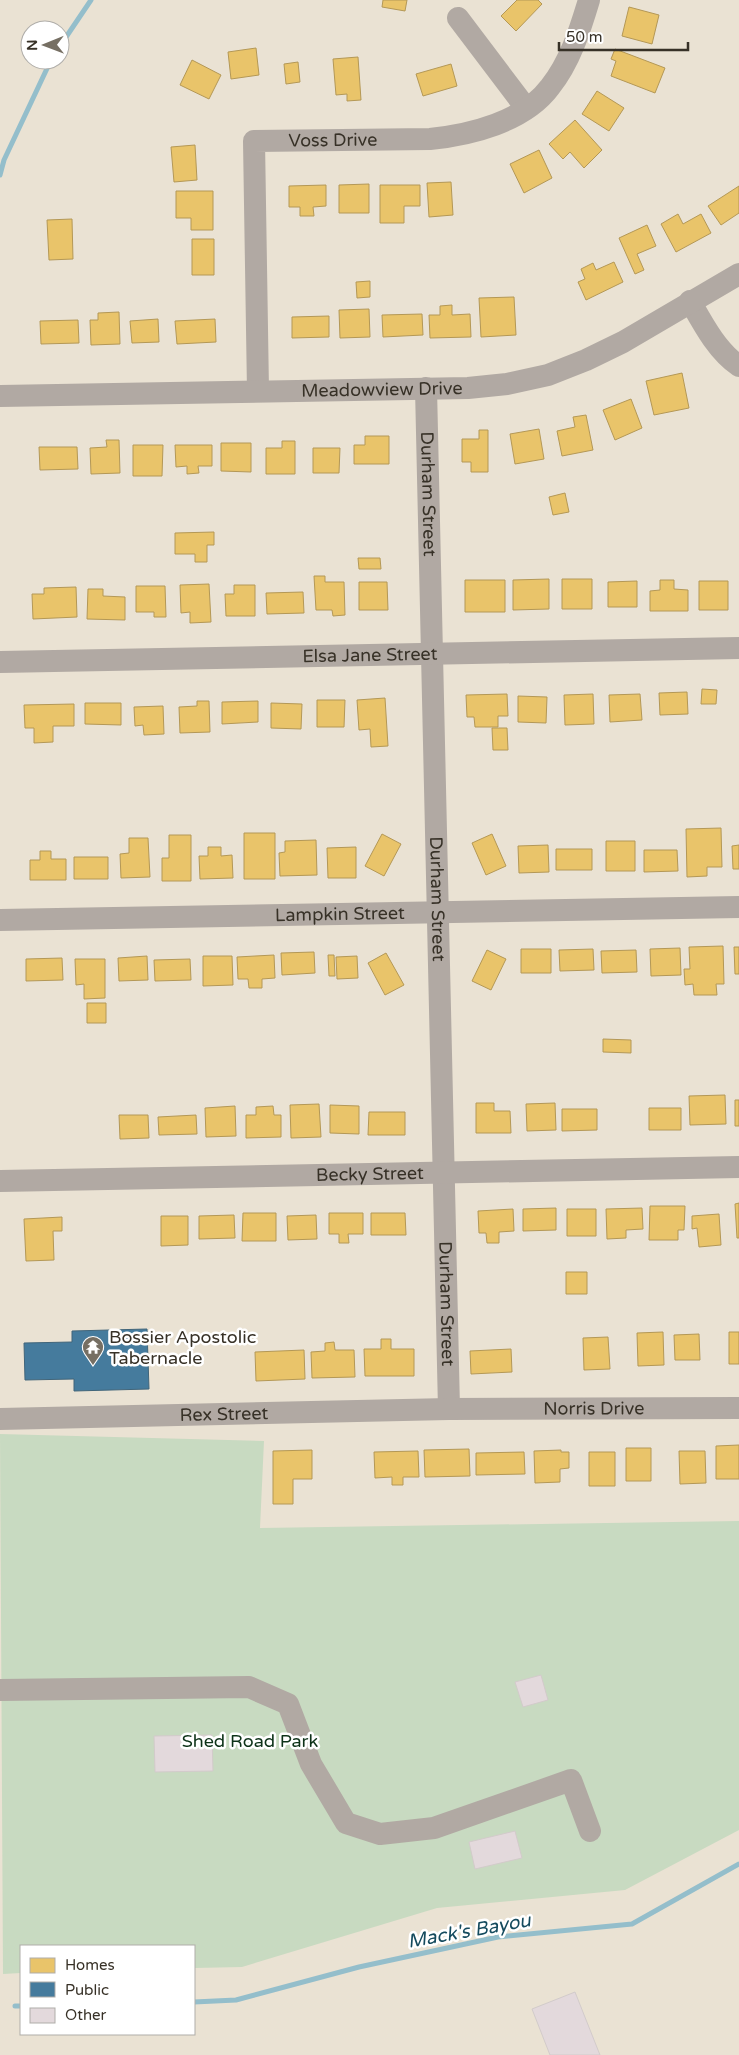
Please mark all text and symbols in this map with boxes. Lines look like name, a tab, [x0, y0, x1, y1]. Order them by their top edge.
north arrow	[20, 20, 70, 70]
scale bar	[559, 20, 688, 52]
text: 50 m	[566, 28, 603, 46]
text: N	[24, 39, 41, 51]
street label: Voss Drive	[288, 129, 377, 152]
street label: Meadowview Drive	[301, 377, 463, 402]
street label: Durham Street	[416, 431, 441, 557]
street label: Elsa Jane Street	[302, 643, 438, 667]
street label: Durham Street	[425, 836, 450, 962]
street label: Lampkin Street	[275, 902, 405, 926]
street label: Becky Street	[316, 1162, 424, 1186]
street label: Durham Street	[434, 1241, 459, 1367]
place label: Bossier Apostolic Tabernacle	[109, 1326, 256, 1369]
temple icon: Bossier Apostolic Tabernacle	[81, 1335, 105, 1366]
street label: Norris Drive	[543, 1397, 645, 1420]
street label: Rex Street	[179, 1402, 269, 1426]
park label: Shed Road Park	[182, 1730, 318, 1752]
water label: Mack's Bayou	[406, 1909, 534, 1953]
legend	[20, 1945, 195, 2035]
text: Homes	[65, 1956, 115, 1974]
text: Public	[65, 1981, 109, 1999]
text: Other	[65, 2006, 107, 2024]

